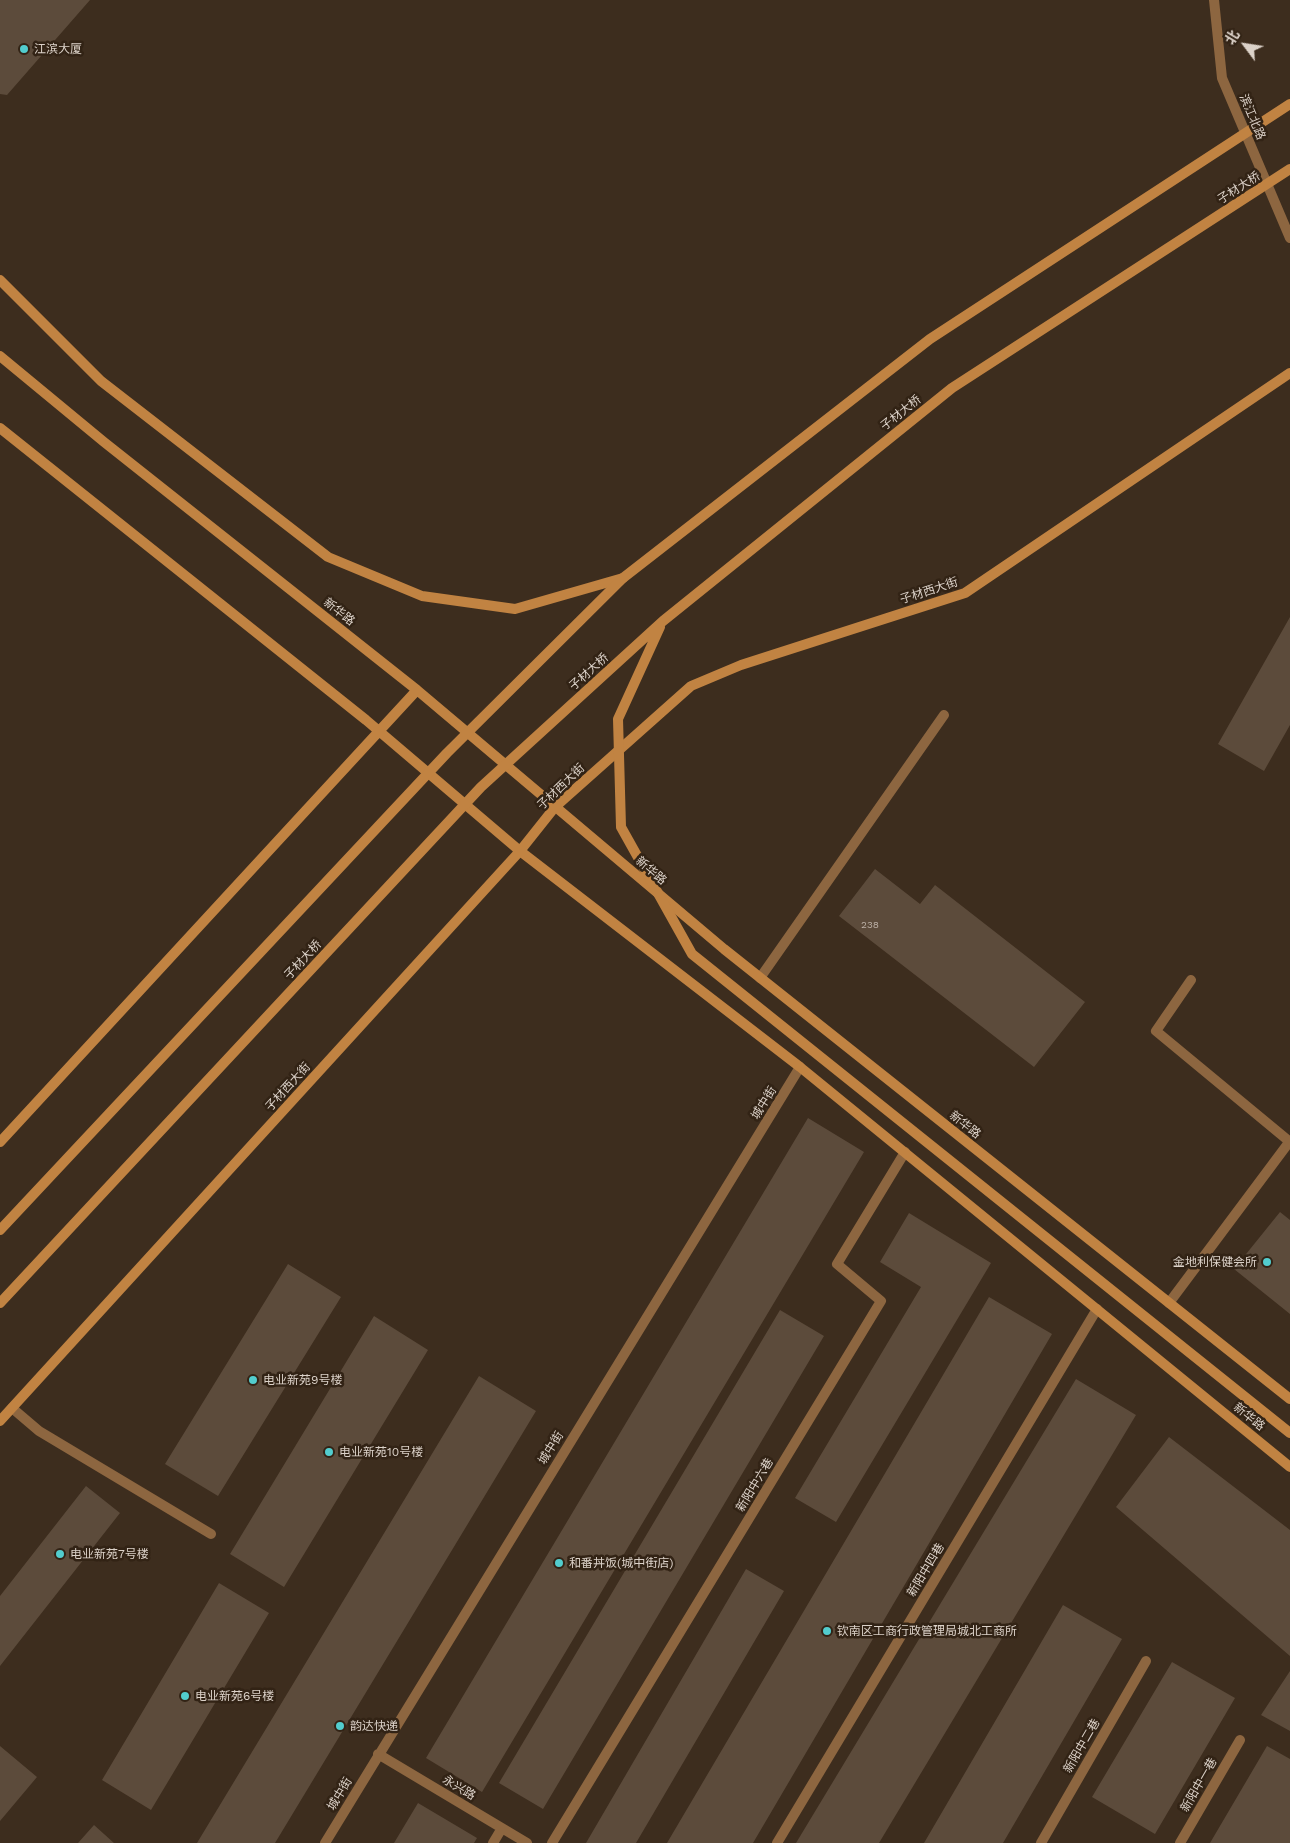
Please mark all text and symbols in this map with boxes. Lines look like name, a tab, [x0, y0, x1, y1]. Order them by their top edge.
north arrow	[1220, 20, 1270, 70]
text: 北	[1222, 27, 1243, 47]
place label: 江滨大厦	[34, 42, 82, 56]
marker: 江滨大厦	[18, 43, 30, 55]
street label: 滨江北路	[1236, 92, 1268, 142]
street label: 子材大桥	[1215, 169, 1263, 207]
street label: 子材大桥	[878, 392, 924, 434]
street label: 子材西大街	[898, 575, 960, 607]
street label: 新华路	[320, 595, 358, 629]
street label: 子材大桥	[566, 651, 612, 693]
street label: 子材西大街	[534, 761, 588, 813]
street label: 新华路	[633, 854, 669, 888]
house number: 238	[861, 919, 879, 931]
street label: 子材大桥	[281, 938, 325, 982]
street label: 子材西大街	[263, 1060, 313, 1114]
street label: 城中街	[748, 1084, 780, 1122]
street label: 新华路	[946, 1108, 984, 1142]
place label: 金地利保健会所	[1173, 1255, 1257, 1269]
marker: 金地利保健会所	[1261, 1256, 1273, 1268]
place label: 电业新苑9号楼	[263, 1373, 342, 1387]
marker: 电业新苑9号楼	[247, 1374, 259, 1386]
street label: 新华路	[1230, 1400, 1268, 1434]
street label: 城中街	[535, 1429, 567, 1467]
place label: 电业新苑10号楼	[339, 1445, 423, 1459]
marker: 电业新苑10号楼	[323, 1446, 335, 1458]
street label: 新阳中六巷	[733, 1456, 777, 1514]
street label: 新阳中四巷	[904, 1541, 948, 1599]
place label: 电业新苑7号楼	[70, 1547, 149, 1561]
marker: 电业新苑7号楼	[54, 1548, 66, 1560]
place label: 和番丼饭(城中街店)	[569, 1556, 673, 1570]
marker: 和番丼饭(城中街店)	[553, 1557, 565, 1569]
place label: 钦南区工商行政管理局城北工商所	[837, 1624, 1017, 1638]
marker: 钦南区工商行政管理局城北工商所	[821, 1625, 833, 1637]
place label: 电业新苑6号楼	[195, 1689, 274, 1703]
marker: 电业新苑6号楼	[179, 1690, 191, 1702]
street label: 新阳中二巷	[1061, 1716, 1103, 1776]
place label: 韵达快递	[350, 1719, 398, 1733]
marker: 韵达快递	[334, 1720, 346, 1732]
street label: 新阳中一巷	[1178, 1755, 1220, 1815]
street label: 永兴路	[440, 1773, 478, 1803]
street label: 城中街	[325, 1775, 355, 1813]

